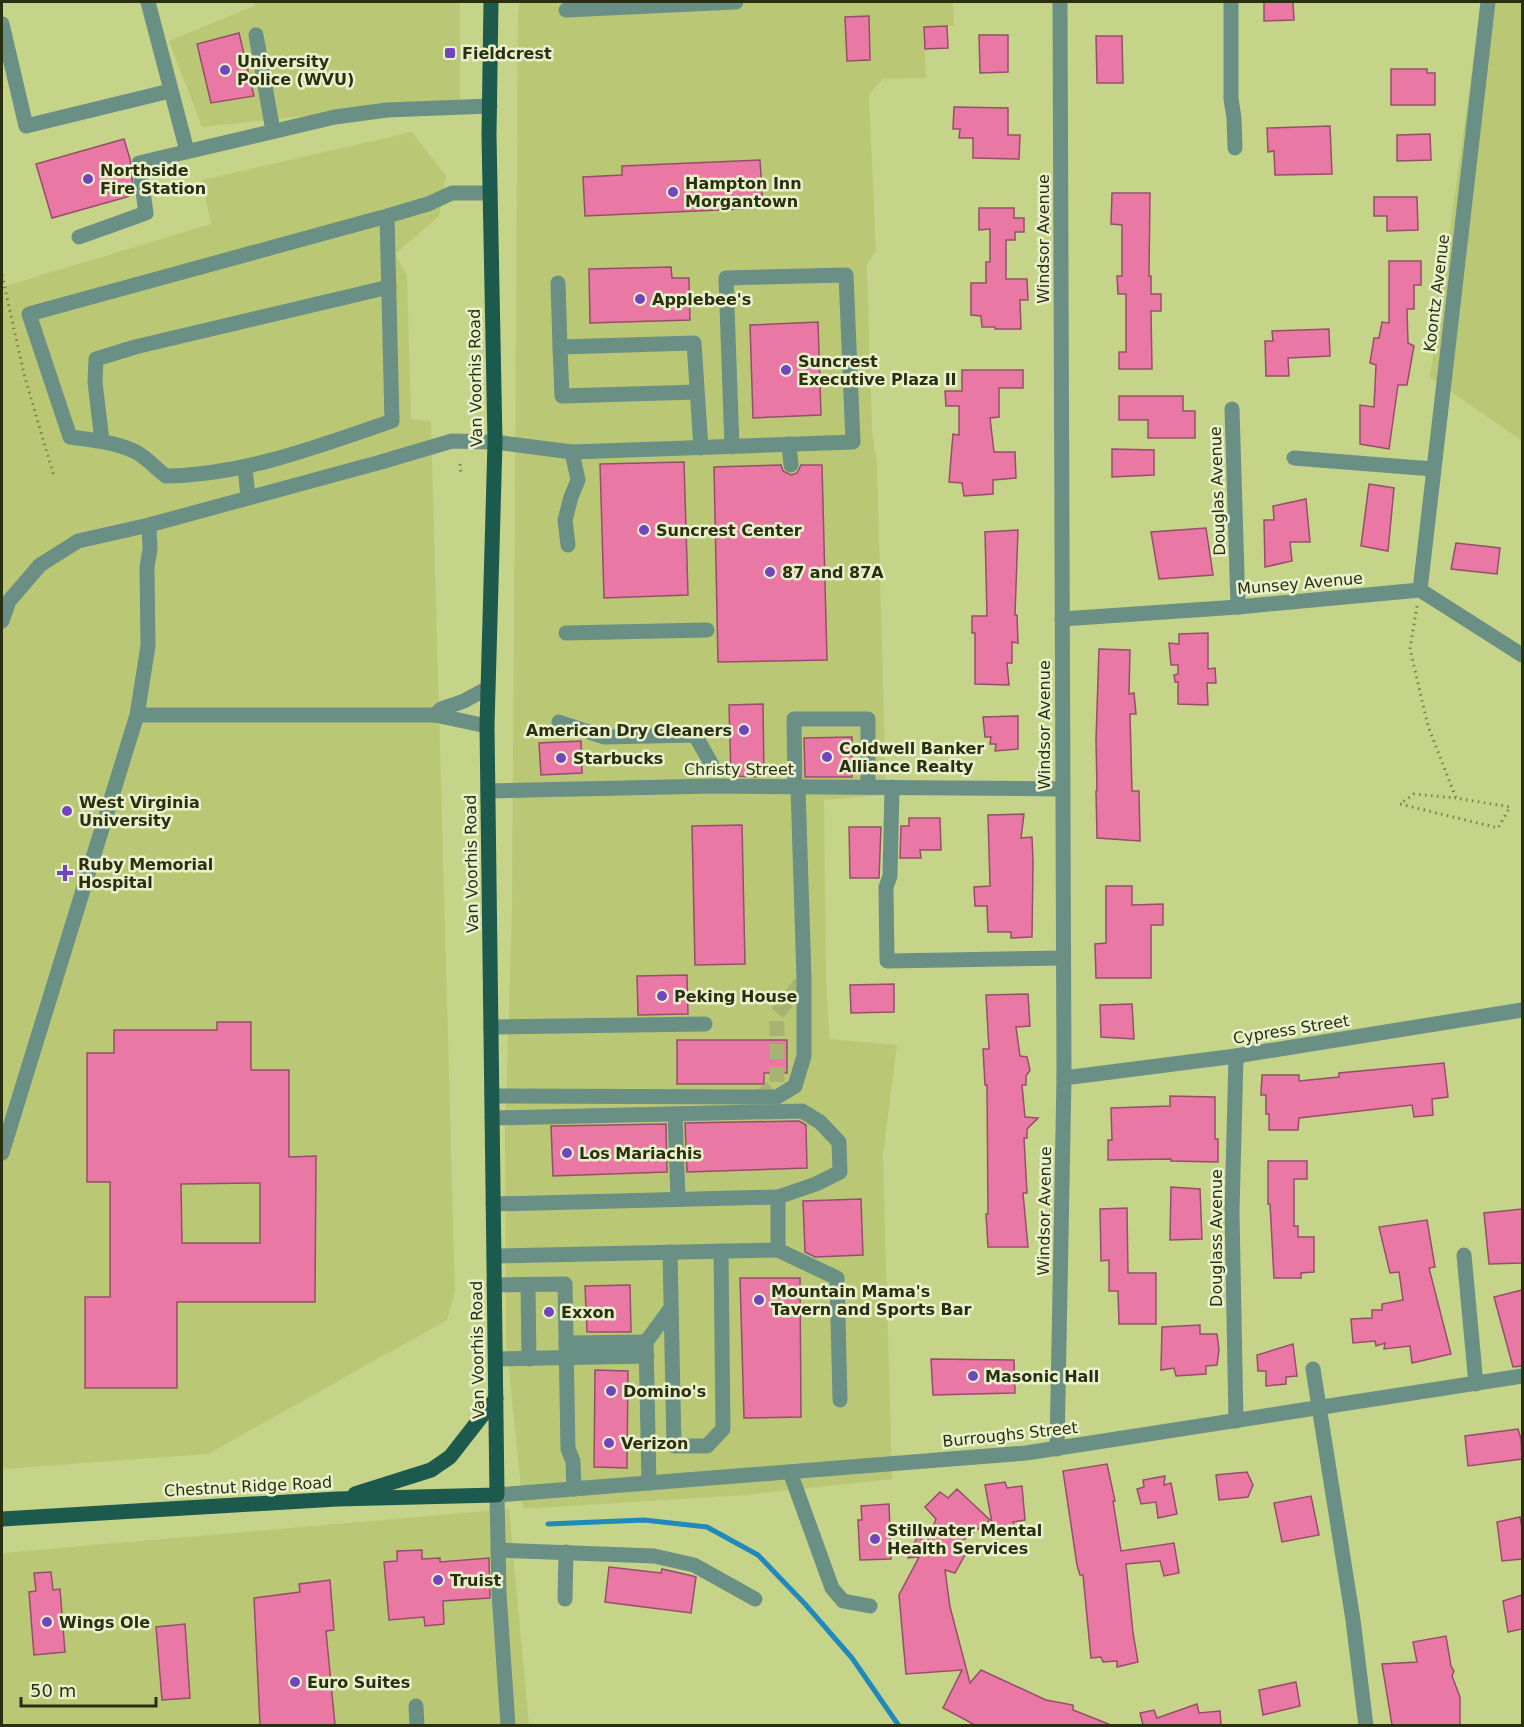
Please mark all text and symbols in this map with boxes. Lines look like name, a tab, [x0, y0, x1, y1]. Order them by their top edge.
place label: Fieldcrest	[462, 44, 552, 63]
marker: Fieldcrest	[443, 46, 457, 60]
place label: University Police (WVU)	[237, 52, 354, 89]
marker: University Police (WVU)	[218, 63, 232, 77]
place label: Northside Fire Station	[100, 161, 206, 198]
marker: Northside Fire Station	[81, 172, 95, 186]
place label: Hampton Inn Morgantown	[685, 174, 802, 211]
street label: Windsor Avenue	[1034, 174, 1053, 304]
marker: Hampton Inn Morgantown	[666, 185, 680, 199]
street label: Koontz Avenue	[1420, 233, 1453, 353]
place label: Applebee's	[652, 290, 751, 309]
marker: Applebee's	[633, 292, 647, 306]
street label: Van Voorhis Road	[465, 309, 486, 447]
place label: Suncrest Executive Plaza II	[798, 352, 957, 389]
marker: Suncrest Executive Plaza II	[779, 363, 793, 377]
street label: Douglas Avenue	[1206, 426, 1229, 556]
place label: Suncrest Center	[656, 521, 802, 540]
marker: Suncrest Center	[637, 523, 651, 537]
place label: 87 and 87A	[782, 563, 884, 582]
marker: 87 and 87A	[763, 565, 777, 579]
street label: Munsey Avenue	[1236, 569, 1364, 598]
street label: Windsor Avenue	[1035, 660, 1054, 790]
place label: American Dry Cleaners	[526, 721, 732, 740]
marker: American Dry Cleaners	[737, 723, 751, 737]
place label: Coldwell Banker Alliance Realty	[839, 739, 984, 776]
place label: Starbucks	[573, 749, 663, 768]
marker: Coldwell Banker Alliance Realty	[820, 750, 834, 764]
marker: Starbucks	[554, 751, 568, 765]
street label: Christy Street	[684, 760, 794, 779]
place label: West Virginia University	[79, 793, 200, 830]
street label: Van Voorhis Road	[461, 795, 482, 933]
marker: West Virginia University	[60, 804, 74, 818]
place label: Ruby Memorial Hospital	[78, 855, 213, 892]
marker: Ruby Memorial Hospital	[56, 864, 74, 882]
place label: Peking House	[674, 987, 797, 1006]
marker: Peking House	[655, 989, 669, 1003]
street label: Cypress Street	[1232, 1011, 1350, 1048]
place label: Los Mariachis	[579, 1144, 702, 1163]
marker: Los Mariachis	[560, 1146, 574, 1160]
street label: Windsor Avenue	[1034, 1146, 1055, 1276]
street label: Douglass Avenue	[1207, 1169, 1226, 1307]
street label: Van Voorhis Road	[467, 1281, 488, 1419]
place label: Mountain Mama's Tavern and Sports Bar	[771, 1282, 972, 1319]
marker: Mountain Mama's Tavern and Sports Bar	[752, 1293, 766, 1307]
place label: Exxon	[561, 1303, 615, 1322]
marker: Exxon	[542, 1305, 556, 1319]
place label: Masonic Hall	[985, 1367, 1099, 1386]
marker: Masonic Hall	[966, 1369, 980, 1383]
place label: Domino's	[623, 1382, 706, 1401]
marker: Domino's	[604, 1384, 618, 1398]
street label: Burroughs Street	[941, 1418, 1079, 1451]
place label: Verizon	[621, 1434, 688, 1453]
marker: Verizon	[602, 1436, 616, 1450]
street label: Chestnut Ridge Road	[163, 1473, 333, 1500]
place label: Stillwater Mental Health Services	[887, 1521, 1042, 1558]
marker: Stillwater Mental Health Services	[868, 1532, 882, 1546]
place label: Truist	[450, 1571, 501, 1590]
marker: Truist	[431, 1573, 445, 1587]
place label: Wings Ole	[59, 1613, 150, 1632]
marker: Wings Ole	[40, 1615, 54, 1629]
scale bar	[21, 1670, 156, 1708]
place label: Euro Suites	[307, 1673, 410, 1692]
marker: Euro Suites	[288, 1675, 302, 1689]
text: 50 m	[30, 1680, 76, 1701]

